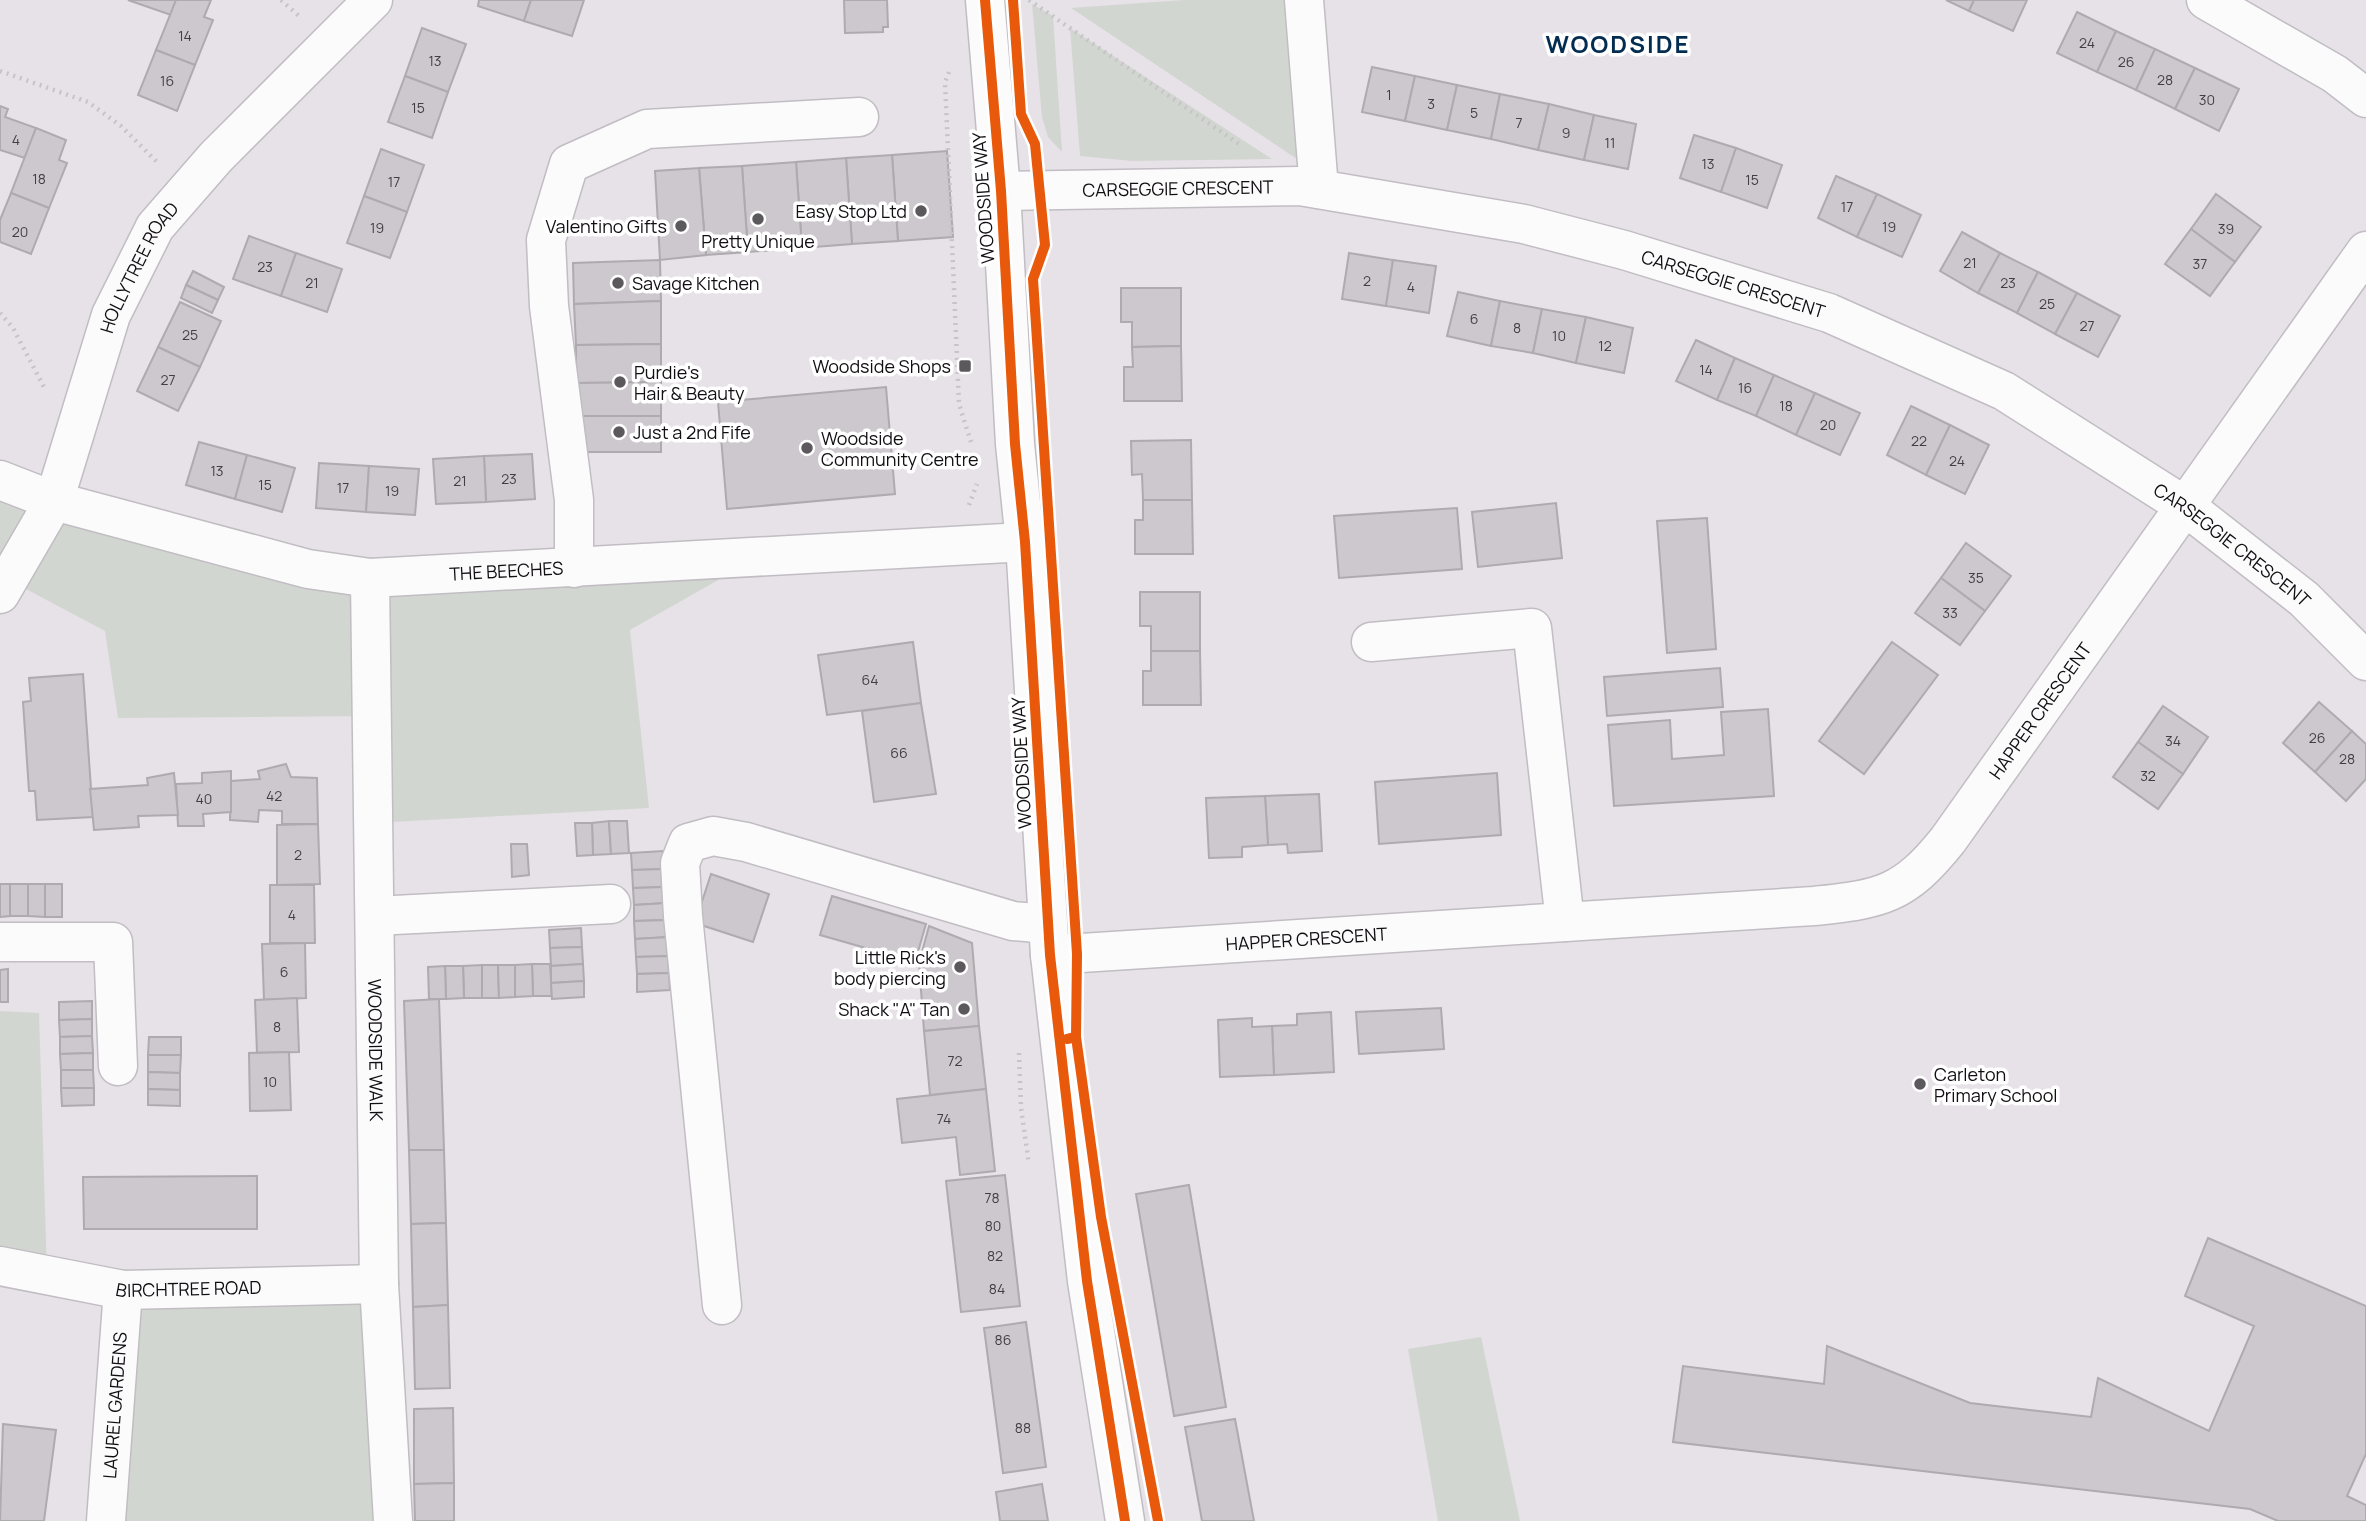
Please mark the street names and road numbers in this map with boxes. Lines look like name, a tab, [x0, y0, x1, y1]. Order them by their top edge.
street label: WOODSIDE WAY	[966, 130, 1000, 265]
street label: CARSEGGIE CRESCENT	[1082, 174, 1274, 202]
street label: HOLLYTREE ROAD	[94, 197, 184, 336]
street label: CARSEGGIE CRESCENT	[1639, 244, 1828, 323]
street label: CARSEGGIE CRESCENT	[2149, 477, 2316, 611]
street label: THE BEECHES	[449, 555, 564, 586]
street label: HAPPER CRESCENT	[1983, 637, 2097, 784]
street label: WOODSIDE WAY	[1006, 696, 1036, 829]
street label: HAPPER CRESCENT	[1225, 921, 1388, 956]
street label: WOODSIDE WALK	[363, 978, 389, 1122]
street label: BIRCHTREE ROAD	[114, 1275, 262, 1303]
street label: LAUREL GARDENS	[97, 1331, 132, 1480]

